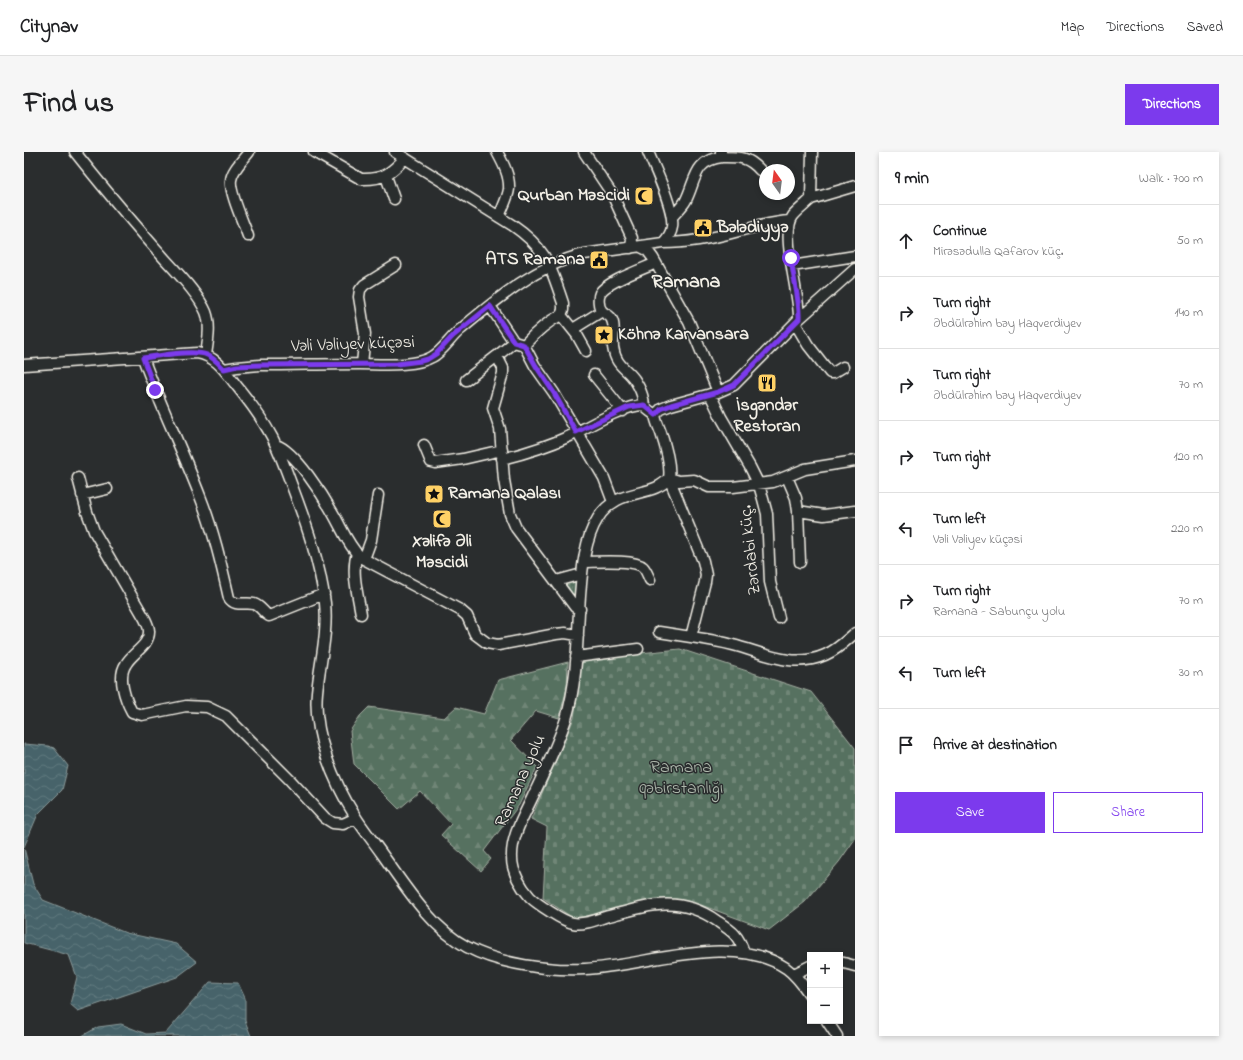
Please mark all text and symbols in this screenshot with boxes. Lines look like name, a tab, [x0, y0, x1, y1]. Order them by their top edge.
text: Citynav	[20, 14, 78, 41]
text: Map	[1061, 17, 1084, 38]
text: Directions	[1106, 17, 1164, 38]
text: Saved	[1186, 17, 1223, 38]
text: Find us	[24, 84, 114, 125]
button: Directions	[1125, 84, 1219, 125]
north arrow	[759, 164, 795, 200]
text: 9 min	[895, 166, 929, 191]
text: Walk · 700 m	[1139, 169, 1203, 188]
place label: Qurban Məscidi	[518, 183, 630, 209]
mosque icon: Qurban Məscidi	[633, 185, 655, 207]
place label: Bələdiyyə	[716, 215, 789, 242]
public building icon: Bələdiyyə	[692, 217, 714, 239]
text: Continue	[933, 220, 987, 242]
icon: ahead	[895, 230, 917, 252]
text: 50 m	[1177, 231, 1203, 250]
text: Mirəsədulla Qafarov küç.	[933, 242, 1063, 261]
place label: ATS Ramana	[486, 247, 585, 273]
public building icon: ATS Ramana	[588, 249, 610, 271]
route start	[782, 249, 800, 267]
district label: Ramana	[652, 268, 721, 297]
text: Turn right	[933, 292, 991, 314]
icon: right	[895, 302, 917, 324]
text: 140 m	[1175, 303, 1203, 322]
text: Əbdülrəhim bəy Haqverdiyev	[933, 314, 1081, 333]
place label: Köhnə Karvansara	[618, 322, 749, 348]
place icon: Köhnə Karvansara	[593, 324, 615, 346]
street label: Vəli Vəliyev küçəsi	[290, 330, 415, 360]
text: Turn right	[933, 364, 991, 386]
restaurant icon: İsgəndər Restoran	[756, 372, 778, 394]
icon: right	[895, 374, 917, 396]
text: 70 m	[1179, 375, 1203, 394]
route end	[146, 381, 164, 399]
text: Əbdülrəhim bəy Haqverdiyev	[933, 386, 1081, 405]
place label: İsgəndər Restoran	[734, 393, 801, 440]
icon: right	[895, 446, 917, 468]
text: Turn right	[933, 446, 991, 468]
text: 120 m	[1173, 447, 1203, 466]
place label: Ramana Qalası	[448, 481, 561, 507]
place icon: Ramana Qalası	[423, 483, 445, 505]
street label: Zərdabi küç.	[733, 503, 769, 596]
mosque icon: Xəlifə Əli Məscidi	[431, 508, 453, 530]
text: Turn left	[933, 508, 986, 530]
icon: left	[895, 518, 917, 540]
text: 220 m	[1171, 519, 1203, 538]
place label: Xəlifə Əli Məscidi	[412, 529, 472, 576]
text: Vəli Vəliyev küçəsi	[933, 530, 1023, 549]
text: Turn right	[933, 580, 991, 602]
icon: right	[895, 590, 917, 612]
text: 70 m	[1179, 591, 1203, 610]
text: Ramana - Sabunçu yolu	[933, 602, 1065, 621]
icon: left	[895, 662, 917, 684]
text: Turn left	[933, 662, 986, 684]
text: 30 m	[1179, 663, 1203, 682]
street label: Ramana yolu	[489, 730, 553, 832]
icon: arrive	[895, 734, 917, 756]
text: Arrive at destination	[933, 734, 1057, 756]
park label: Ramana qəbirstanlığı	[639, 755, 723, 803]
button: Save	[895, 792, 1045, 833]
button: Share	[1053, 792, 1203, 833]
map controls	[807, 952, 843, 1024]
button: +	[807, 952, 843, 988]
button: −	[807, 988, 843, 1024]

